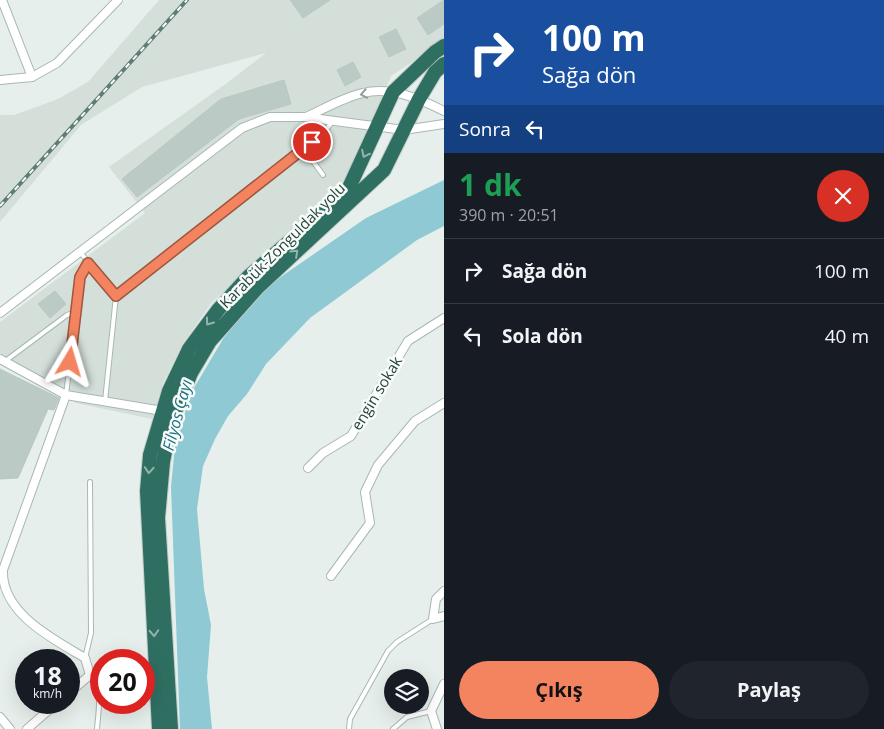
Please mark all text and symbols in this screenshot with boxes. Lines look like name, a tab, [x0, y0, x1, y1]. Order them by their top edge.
text: 100 m	[542, 14, 646, 61]
icon: right	[459, 20, 524, 85]
text: Sağa dön	[542, 59, 636, 89]
one-way arrow	[360, 88, 369, 99]
icon: left	[521, 115, 549, 143]
text: Sonra	[459, 116, 511, 142]
pin	[291, 121, 333, 163]
icon: arrive	[298, 128, 326, 156]
one-way arrow	[361, 149, 372, 158]
text: 1 dk	[459, 164, 522, 205]
button: close	[817, 170, 869, 222]
street label: Karabük-Zonguldak yolu	[215, 178, 349, 312]
text: 390 m · 20:51	[459, 204, 559, 226]
one-way arrow	[289, 250, 298, 259]
icon: right	[459, 257, 487, 285]
text: Sağa dön	[502, 258, 587, 284]
text: 100 m	[814, 258, 869, 284]
one-way arrow	[206, 316, 215, 326]
icon: left	[459, 322, 487, 350]
text: Sola dön	[502, 323, 583, 349]
text: 40 m	[825, 323, 869, 349]
position arrow	[43, 335, 95, 387]
street label: engin sokak	[346, 352, 406, 434]
water label: Filyos Çayı	[157, 377, 197, 453]
one-way arrow	[143, 467, 154, 475]
one-way arrow	[149, 629, 160, 637]
speed limit sign: 20	[90, 649, 155, 714]
text: 18	[33, 658, 62, 692]
button: Çıkış	[459, 661, 659, 719]
button: Paylaş	[669, 661, 869, 719]
map controls	[384, 669, 429, 714]
button: layers	[384, 669, 429, 714]
text: km/h	[33, 685, 62, 702]

